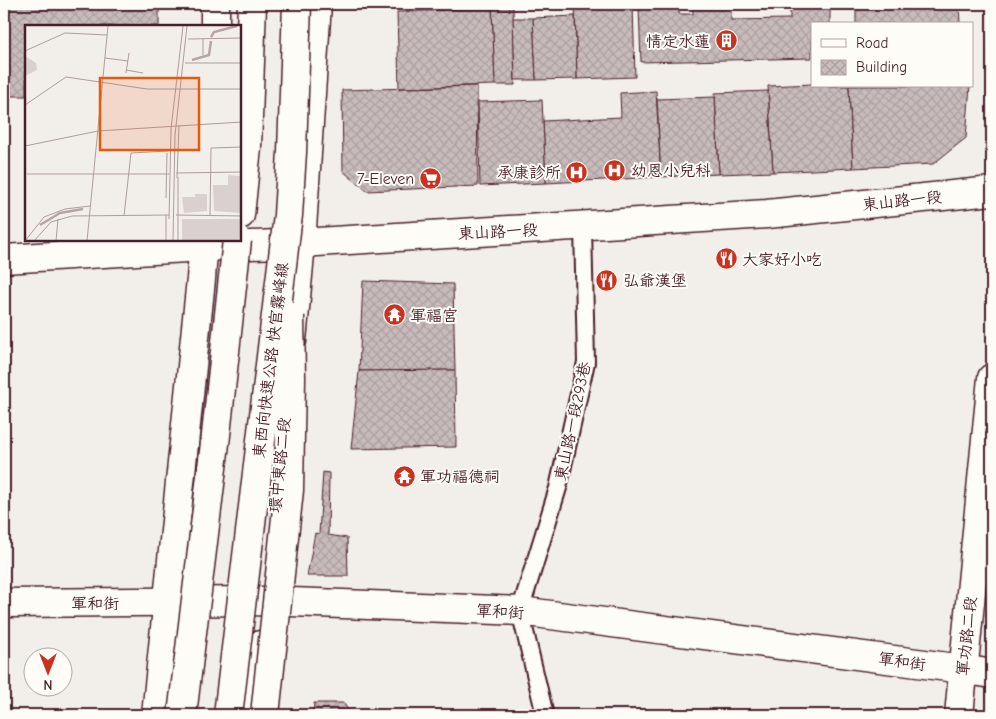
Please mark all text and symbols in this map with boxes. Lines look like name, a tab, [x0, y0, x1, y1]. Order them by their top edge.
legend	[811, 22, 974, 88]
inset map	[25, 25, 241, 241]
building icon: 情定水蓮	[714, 29, 738, 53]
place label: 情定水蓮	[646, 33, 710, 51]
text: Road	[856, 34, 888, 52]
text: Building	[856, 58, 907, 76]
hospital icon: 幼恩小兒科	[603, 158, 627, 182]
hospital icon: 承康診所	[565, 160, 589, 184]
place label: 幼恩小兒科	[631, 162, 711, 180]
place label: 承康診所	[497, 164, 561, 182]
supermarket icon: 7-Eleven	[418, 166, 442, 190]
place label: 7-Eleven	[357, 170, 414, 188]
street label: 東山路一段	[861, 188, 943, 214]
street label: 東山路一段	[458, 221, 538, 243]
restaurant icon: 大家好小吃	[714, 247, 738, 271]
place label: 大家好小吃	[742, 251, 822, 269]
street label: 東西向快速公路 快官霧峰線	[250, 261, 292, 459]
restaurant icon: 弘爺漢堡	[595, 268, 619, 292]
place label: 弘爺漢堡	[623, 272, 687, 290]
temple icon: 軍福宮	[382, 303, 406, 327]
place label: 軍福宮	[410, 307, 458, 325]
street label: 東山路一段293巷	[552, 360, 594, 482]
street label: 環中東路二段	[266, 416, 294, 514]
temple icon: 軍功福德祠	[392, 464, 416, 488]
place label: 軍功福德祠	[420, 468, 500, 486]
street label: 軍和街	[71, 595, 119, 613]
street label: 軍功路二段	[954, 595, 980, 677]
street label: 軍和街	[476, 602, 524, 622]
north arrow	[22, 646, 72, 696]
street label: 軍和街	[877, 650, 927, 674]
text: N	[43, 676, 53, 693]

